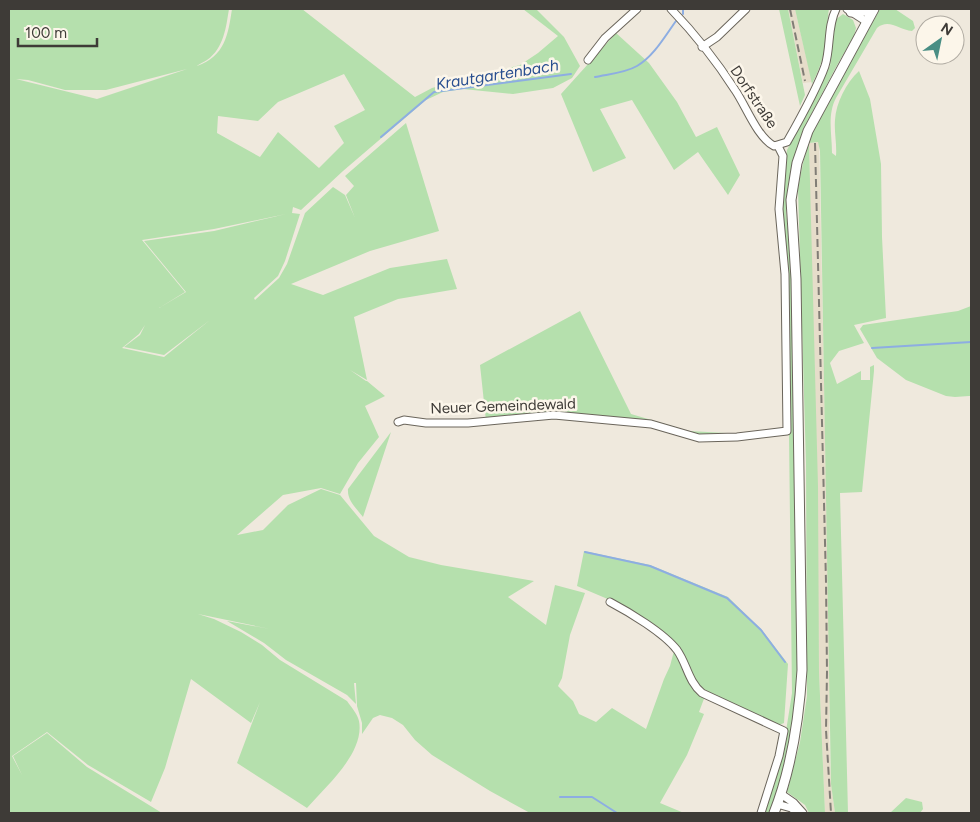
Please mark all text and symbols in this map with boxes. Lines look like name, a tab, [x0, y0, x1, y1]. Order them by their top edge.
scale bar	[18, 15, 96, 47]
north arrow	[915, 15, 965, 65]
text: N	[938, 19, 956, 40]
text: 100 m	[25, 24, 67, 42]
water label: Krautgartenbach	[434, 55, 560, 94]
street label: Dorfstraße	[727, 62, 781, 132]
street label: Neuer Gemeindewald	[430, 394, 576, 418]

